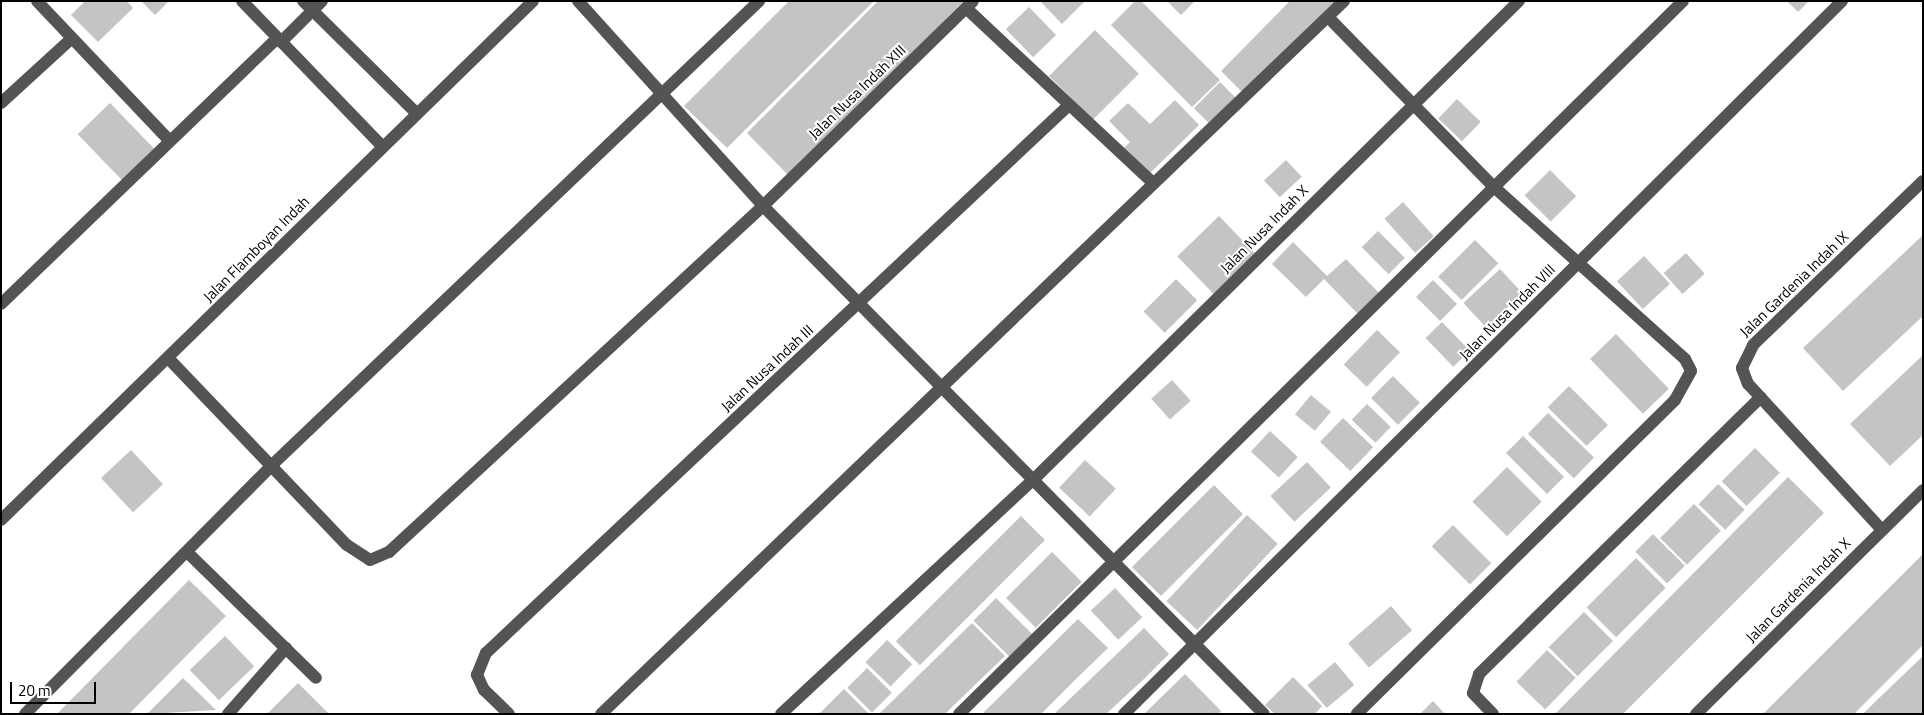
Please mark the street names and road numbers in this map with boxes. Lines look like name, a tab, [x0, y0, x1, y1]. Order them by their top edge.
street label: Jalan Nusa Indah XIII	[805, 41, 909, 143]
street label: Jalan Nusa Indah X	[1216, 181, 1312, 277]
street label: Jalan Flamboyan Indah	[199, 192, 313, 306]
street label: Jalan Gardenia Indah IX	[1736, 227, 1852, 341]
street label: Jalan Nusa Indah VIII	[1455, 260, 1559, 364]
street label: Jalan Nusa Indah III	[717, 321, 817, 415]
street label: Jalan Gardenia Indah X	[1742, 534, 1854, 646]

